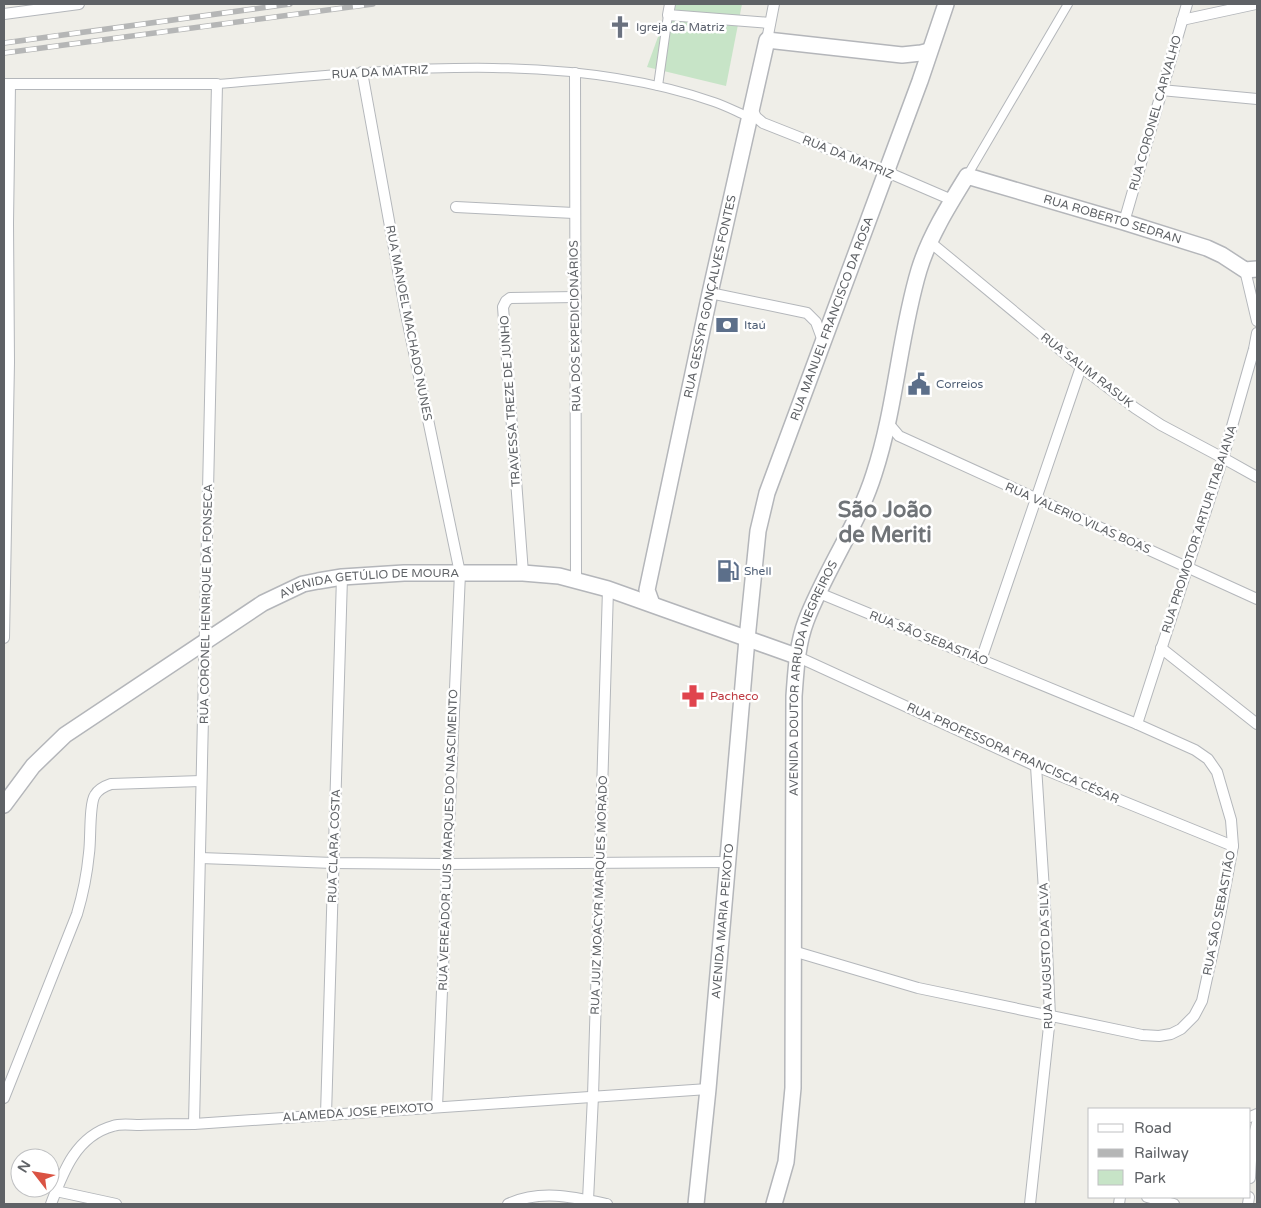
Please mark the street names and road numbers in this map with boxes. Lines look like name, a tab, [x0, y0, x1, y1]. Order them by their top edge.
street label: RUA CORONEL CARVALHO	[1126, 33, 1184, 192]
street label: RUA DA MATRIZ	[331, 62, 429, 82]
street label: RUA DA MATRIZ	[800, 132, 896, 182]
street label: RUA ROBERTO SEDRAN	[1042, 192, 1183, 247]
street label: RUA GESSYR GONÇALVES FONTES	[681, 194, 739, 399]
street label: RUA MANUEL FRANCISCO DA ROSA	[788, 215, 876, 423]
street label: RUA MANOEL MACHADO NUNES	[383, 224, 435, 422]
street label: RUA DOS EXPEDICIONÁRIOS	[567, 240, 583, 412]
street label: TRAVESSA TREZE DE JUNHO	[497, 314, 523, 487]
street label: RUA SALIM RASUK	[1038, 330, 1136, 410]
street label: RUA PROMOTOR ARTUR ITABAIANA	[1159, 423, 1239, 635]
street label: RUA VALERIO VILAS BOAS	[1003, 480, 1153, 556]
street label: RUA CORONEL HENRIQUE DA FONSECA	[197, 484, 215, 724]
street label: AVENIDA DOUTOR ARRUDA NEGREIROS	[787, 558, 840, 796]
street label: AVENIDA GETÚLIO DE MOURA	[277, 566, 459, 601]
street label: RUA SÃO SEBASTIÃO	[867, 608, 991, 668]
street label: RUA VEREADOR LUIS MARQUES DO NASCIMENTO	[436, 689, 460, 991]
street label: RUA PROFESSORA FRANCISCA CÉSAR	[905, 700, 1121, 806]
street label: RUA JUIZ MOACYR MARQUES MORADO	[588, 775, 610, 1015]
street label: RUA CLARA COSTA	[325, 789, 343, 903]
street label: AVENIDA MARIA PEIXOTO	[709, 843, 736, 1000]
street label: RUA SÃO SEBASTIÃO	[1200, 849, 1238, 977]
street label: RUA AUGUSTO DA SILVA	[1036, 882, 1056, 1030]
street label: ALAMEDA JOSE PEIXOTO	[282, 1100, 434, 1124]

